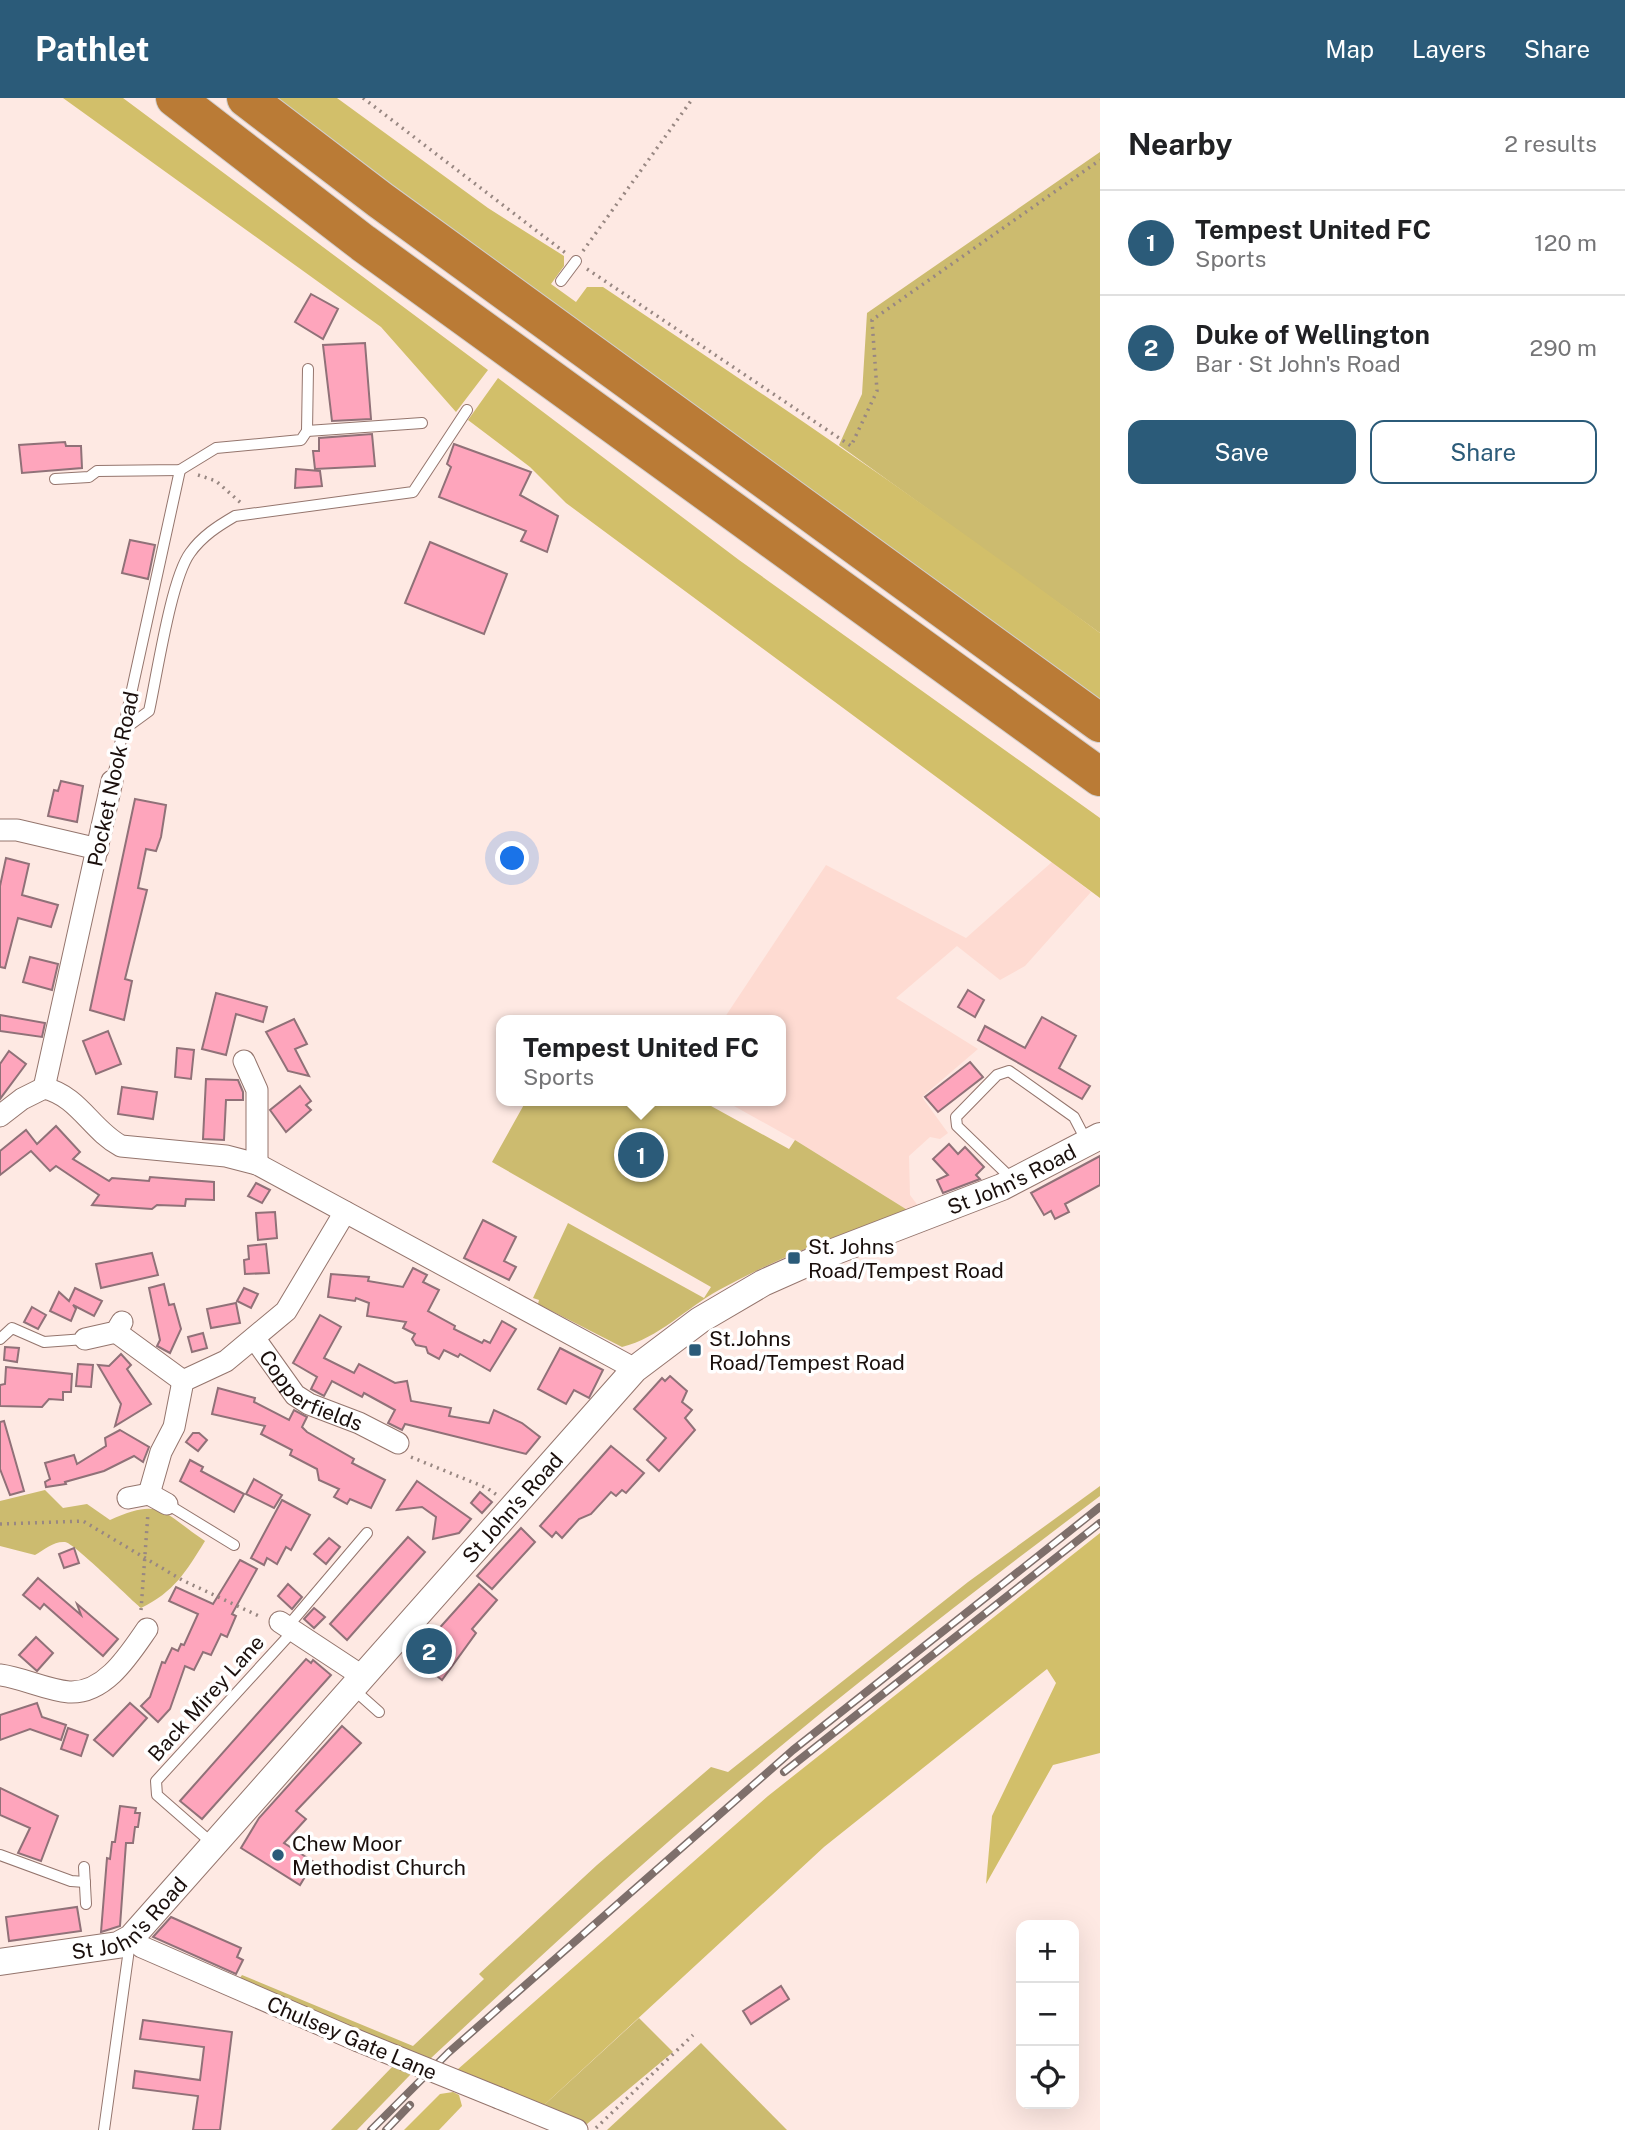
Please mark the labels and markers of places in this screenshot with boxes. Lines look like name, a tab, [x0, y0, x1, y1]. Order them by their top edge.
pin: 1	[618, 1129, 664, 1181]
place label: St. Johns Road/Tempest Road	[808, 1234, 1004, 1283]
marker: St. Johns Road/Tempest Road	[786, 1250, 802, 1266]
place label: St.Johns Road/Tempest Road	[709, 1326, 905, 1375]
marker: St.Johns Road/Tempest Road	[687, 1342, 703, 1358]
pin: 2	[406, 1625, 452, 1677]
place label: Chew Moor Methodist Church	[292, 1831, 466, 1880]
marker: Chew Moor Methodist Church	[270, 1847, 286, 1863]

